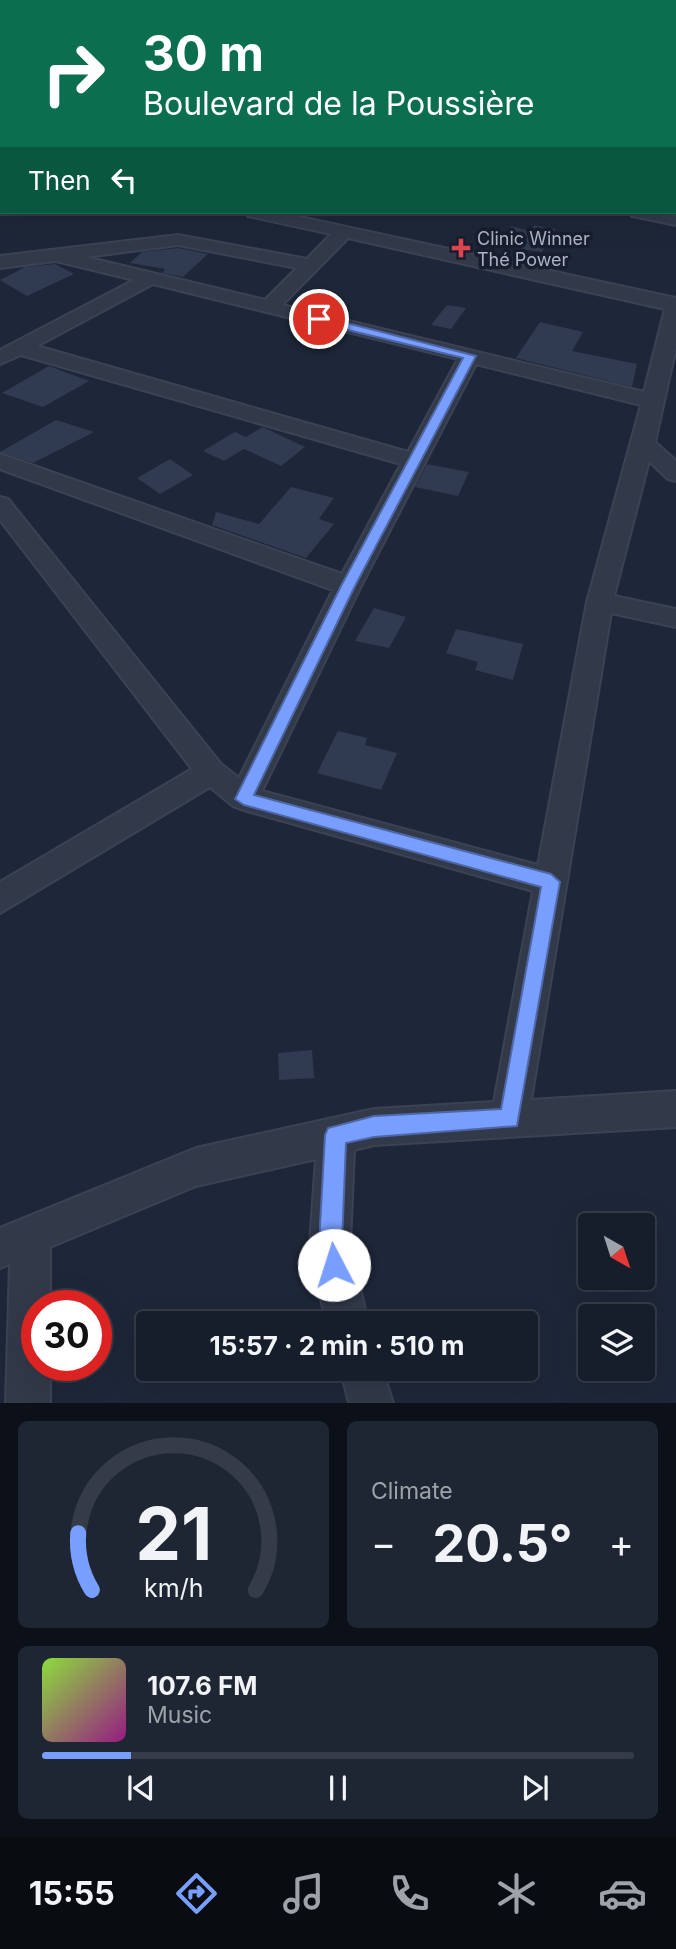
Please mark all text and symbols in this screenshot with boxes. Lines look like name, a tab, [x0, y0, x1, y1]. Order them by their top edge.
text: 30 m	[143, 24, 264, 83]
icon: right	[28, 28, 119, 119]
text: Boulevard de la Poussière	[143, 84, 534, 123]
icon: left	[105, 161, 143, 199]
text: Then	[28, 165, 91, 196]
place label: Clinic Winner Thé Power	[477, 228, 590, 270]
marker: Clinic Winner Thé Power	[451, 238, 471, 258]
pin	[289, 289, 349, 349]
icon: arrive	[300, 300, 338, 338]
north arrow	[578, 1213, 654, 1290]
map controls	[578, 1213, 655, 1381]
position arrow	[297, 1228, 371, 1302]
speed limit sign: 30	[21, 1290, 112, 1381]
button: layers	[578, 1304, 655, 1381]
text: 15:57 · 2 min · 510 m	[210, 1330, 465, 1361]
text: Climate	[371, 1477, 453, 1505]
text: 21	[135, 1490, 212, 1579]
text: 20.5°	[432, 1512, 573, 1575]
text: −	[371, 1520, 396, 1566]
text: +	[609, 1520, 634, 1566]
text: km/h	[144, 1573, 203, 1603]
text: 107.6 FM	[147, 1670, 258, 1701]
text: Music	[147, 1701, 212, 1729]
icon: previous	[122, 1769, 160, 1807]
icon: pause	[319, 1769, 357, 1807]
icon: next	[516, 1769, 554, 1807]
icon: directions	[172, 1869, 221, 1918]
icon: music	[279, 1869, 328, 1918]
icon: phone	[385, 1869, 434, 1918]
icon: climate	[492, 1869, 541, 1918]
icon: car	[598, 1869, 647, 1918]
text: 15:55	[29, 1874, 115, 1913]

